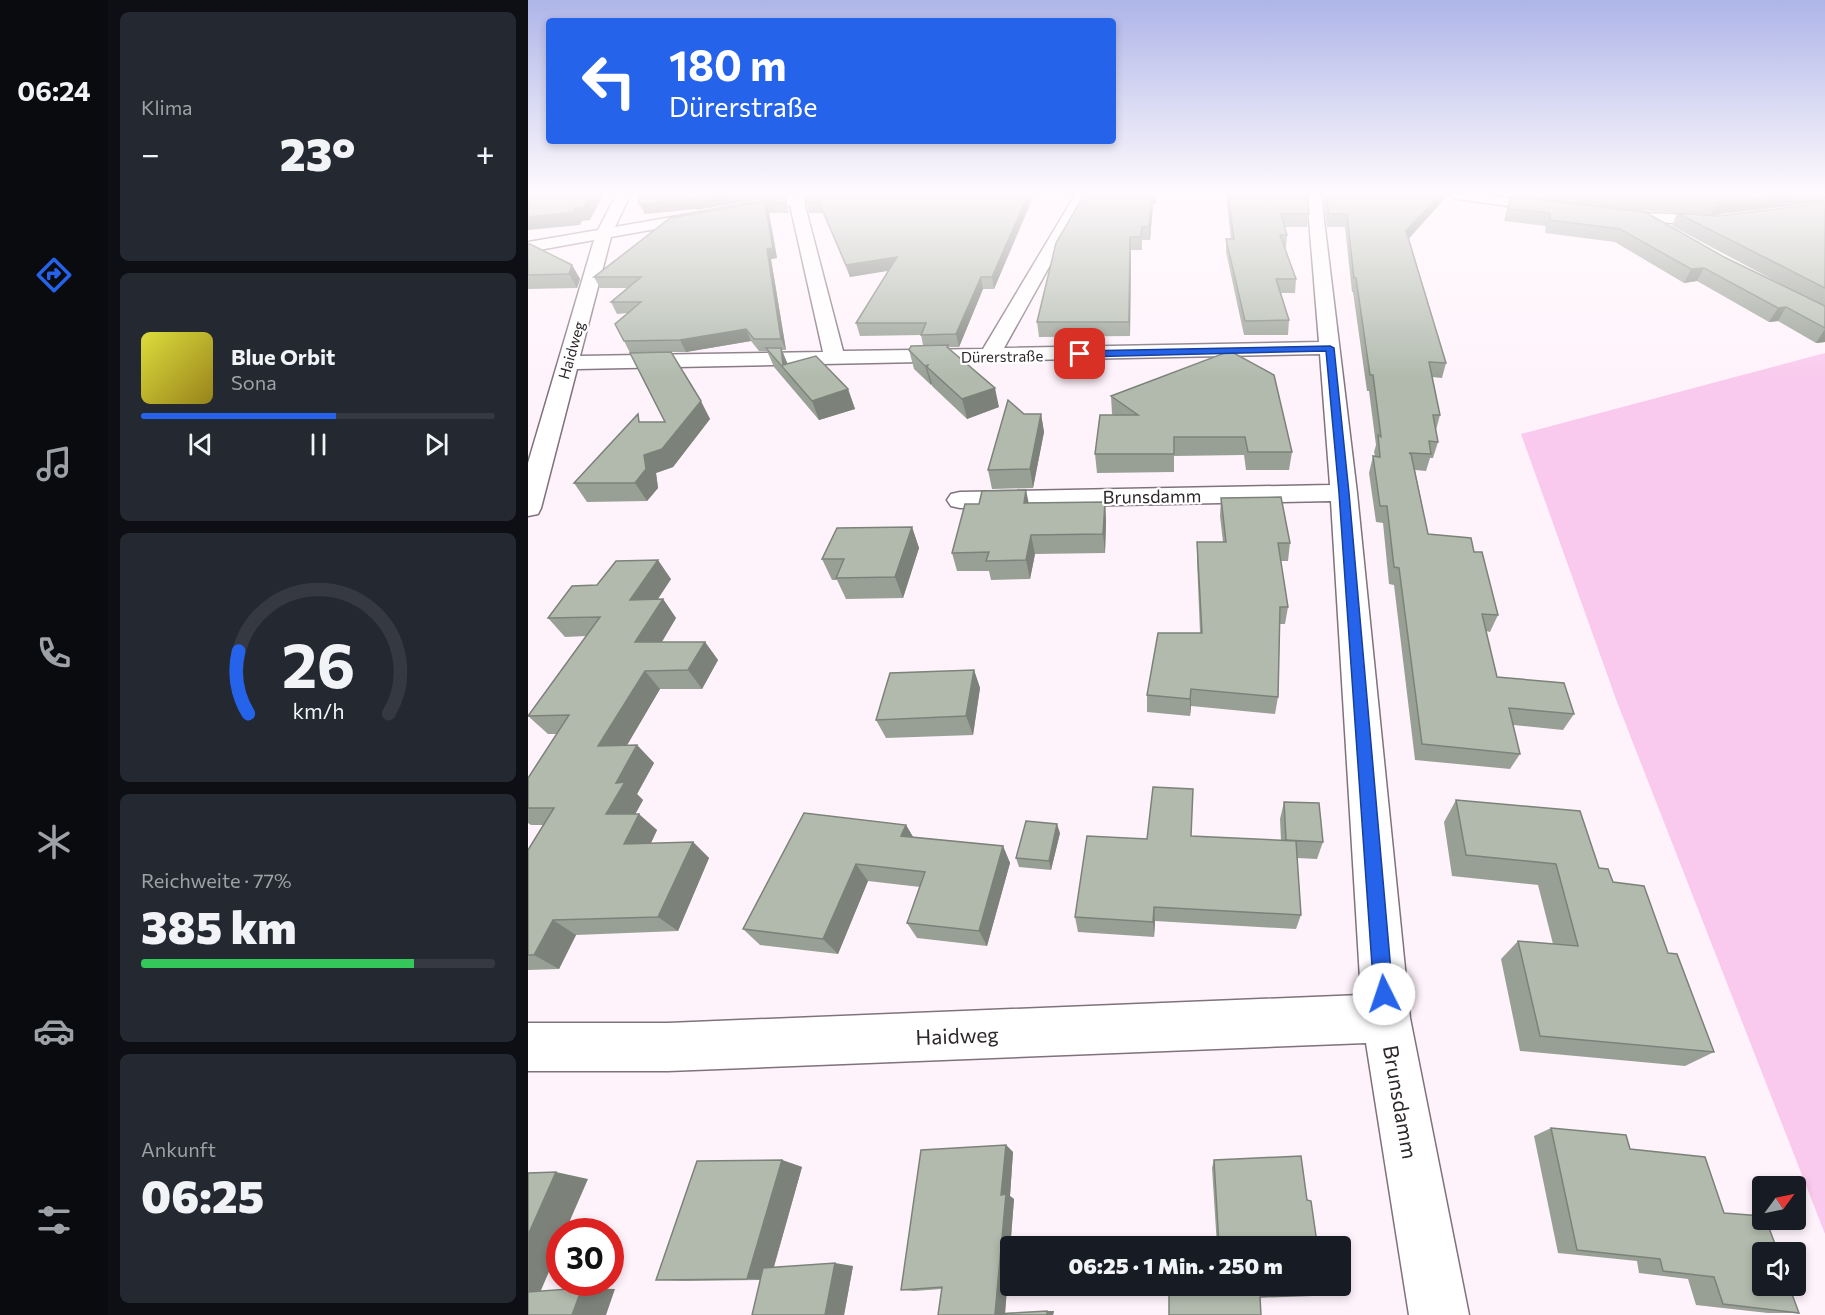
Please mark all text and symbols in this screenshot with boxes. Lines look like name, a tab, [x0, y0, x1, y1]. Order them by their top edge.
text: 180 m	[669, 38, 787, 90]
icon: left	[570, 42, 648, 120]
text: 06:24	[17, 74, 91, 107]
text: Dürerstraße	[669, 90, 817, 123]
text: Klima	[141, 95, 193, 119]
text: 23°	[280, 125, 356, 180]
text: −	[141, 132, 160, 173]
text: +	[476, 132, 495, 173]
icon: directions	[33, 254, 75, 296]
street label: Haidweg	[554, 319, 588, 381]
pin	[1054, 328, 1105, 379]
icon: arrive	[1063, 337, 1096, 370]
text: Blue Orbit	[231, 343, 335, 370]
street label: Dürerstraße	[961, 346, 1043, 366]
text: Sona	[231, 370, 277, 394]
icon: previous	[184, 428, 217, 461]
icon: pause	[302, 428, 335, 461]
icon: next	[420, 428, 453, 461]
icon: music	[33, 443, 75, 485]
street label: Brunsdamm	[1103, 484, 1201, 508]
text: 26	[281, 626, 355, 702]
icon: phone	[33, 632, 75, 674]
text: km/h	[292, 698, 344, 724]
icon: climate	[33, 821, 75, 863]
text: Reichweite · 77%	[141, 868, 292, 892]
text: 385 km	[141, 898, 297, 953]
position arrow	[1352, 962, 1416, 1026]
icon: car	[33, 1010, 75, 1052]
street label: Haidweg	[915, 1021, 999, 1049]
street label: Brunsdamm	[1379, 1043, 1423, 1161]
text: Ankunft	[141, 1137, 216, 1161]
text: 06:25	[141, 1167, 264, 1222]
north arrow	[1752, 1176, 1806, 1230]
map controls	[1752, 1176, 1806, 1296]
icon: filters	[33, 1199, 75, 1241]
speed limit sign: 30	[546, 1218, 624, 1296]
button: sound	[1752, 1242, 1806, 1296]
text: 06:25 · 1 Min. · 250 m	[1068, 1252, 1283, 1279]

